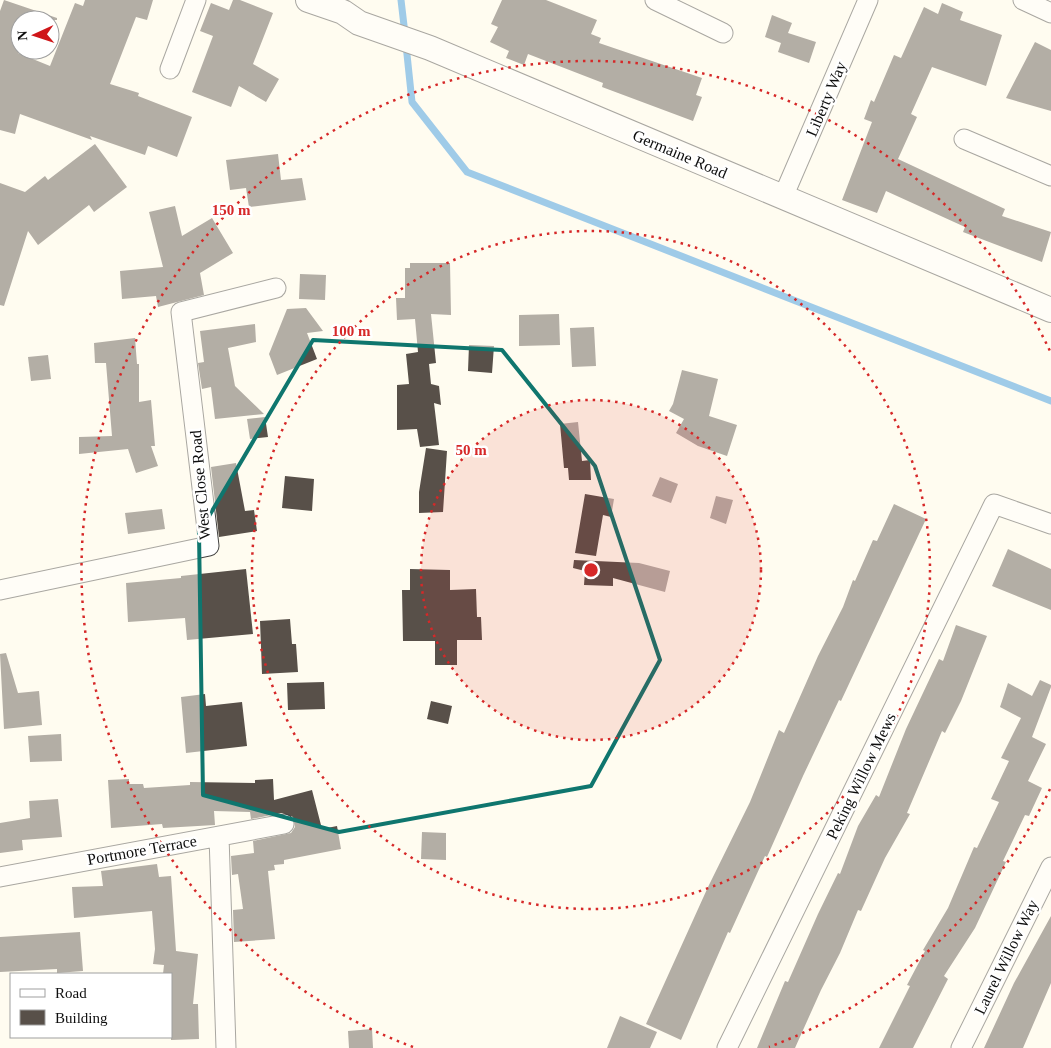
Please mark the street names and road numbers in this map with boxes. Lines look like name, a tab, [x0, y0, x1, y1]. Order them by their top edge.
street label: Liberty Way	[803, 59, 850, 139]
street label: Germaine Road	[630, 126, 730, 182]
street label: West Close Road	[187, 430, 213, 540]
street label: Peking Willow Mews	[823, 710, 900, 842]
street label: Portmore Terrace	[86, 832, 198, 868]
street label: Laurel Willow Way	[971, 897, 1042, 1018]

